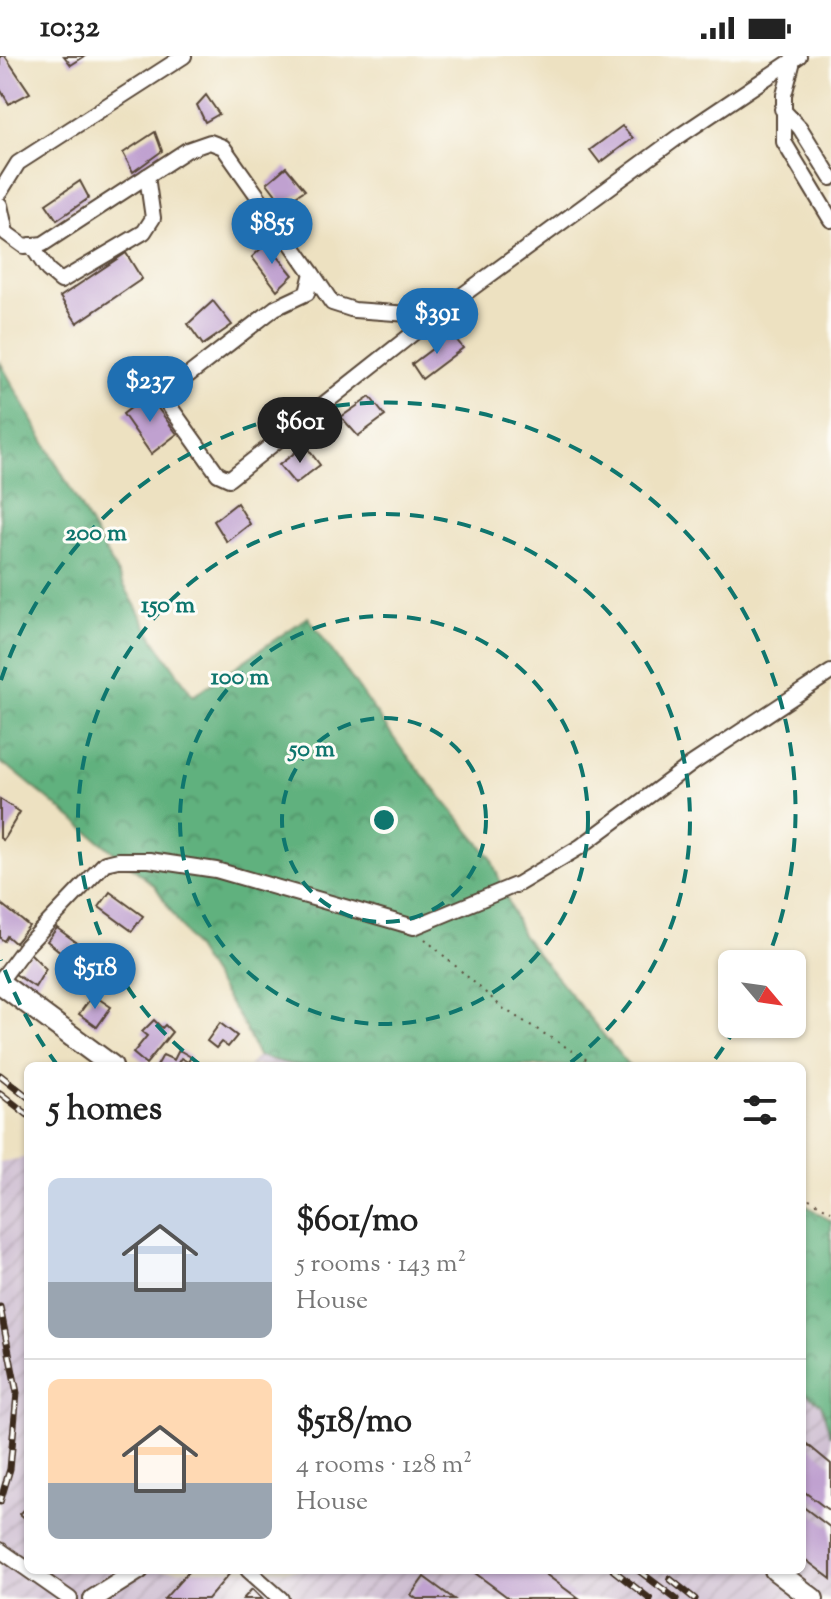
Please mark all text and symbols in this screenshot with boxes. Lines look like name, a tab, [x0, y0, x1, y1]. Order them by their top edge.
text: 10:32	[40, 7, 99, 50]
pin: $855	[225, 198, 319, 266]
text: $855	[250, 205, 294, 242]
pin: $391	[390, 288, 484, 356]
text: $391	[414, 295, 460, 332]
pin: $237	[103, 356, 197, 424]
text: $237	[125, 363, 175, 400]
pin: $601	[253, 397, 347, 465]
text: $601	[275, 404, 325, 441]
text: 200 m	[65, 517, 127, 551]
text: 150 m	[141, 589, 195, 623]
text: 100 m	[211, 661, 269, 695]
text: 50 m	[287, 733, 335, 767]
centre of rings	[370, 806, 398, 834]
pin: $518	[48, 943, 142, 1011]
text: $518	[73, 950, 117, 987]
north arrow	[718, 950, 806, 1038]
map controls	[718, 950, 806, 1038]
text: 5 homes	[48, 1086, 162, 1135]
icon: filters	[738, 1088, 782, 1132]
text: $601/mo	[296, 1197, 418, 1246]
icon: home	[112, 1210, 208, 1306]
text: 5 rooms · 143 m²	[296, 1246, 466, 1283]
text: House	[296, 1283, 368, 1320]
text: $518/mo	[296, 1398, 412, 1447]
icon: home	[112, 1411, 208, 1507]
text: 4 rooms · 128 m²	[296, 1447, 472, 1484]
text: House	[296, 1484, 368, 1521]

